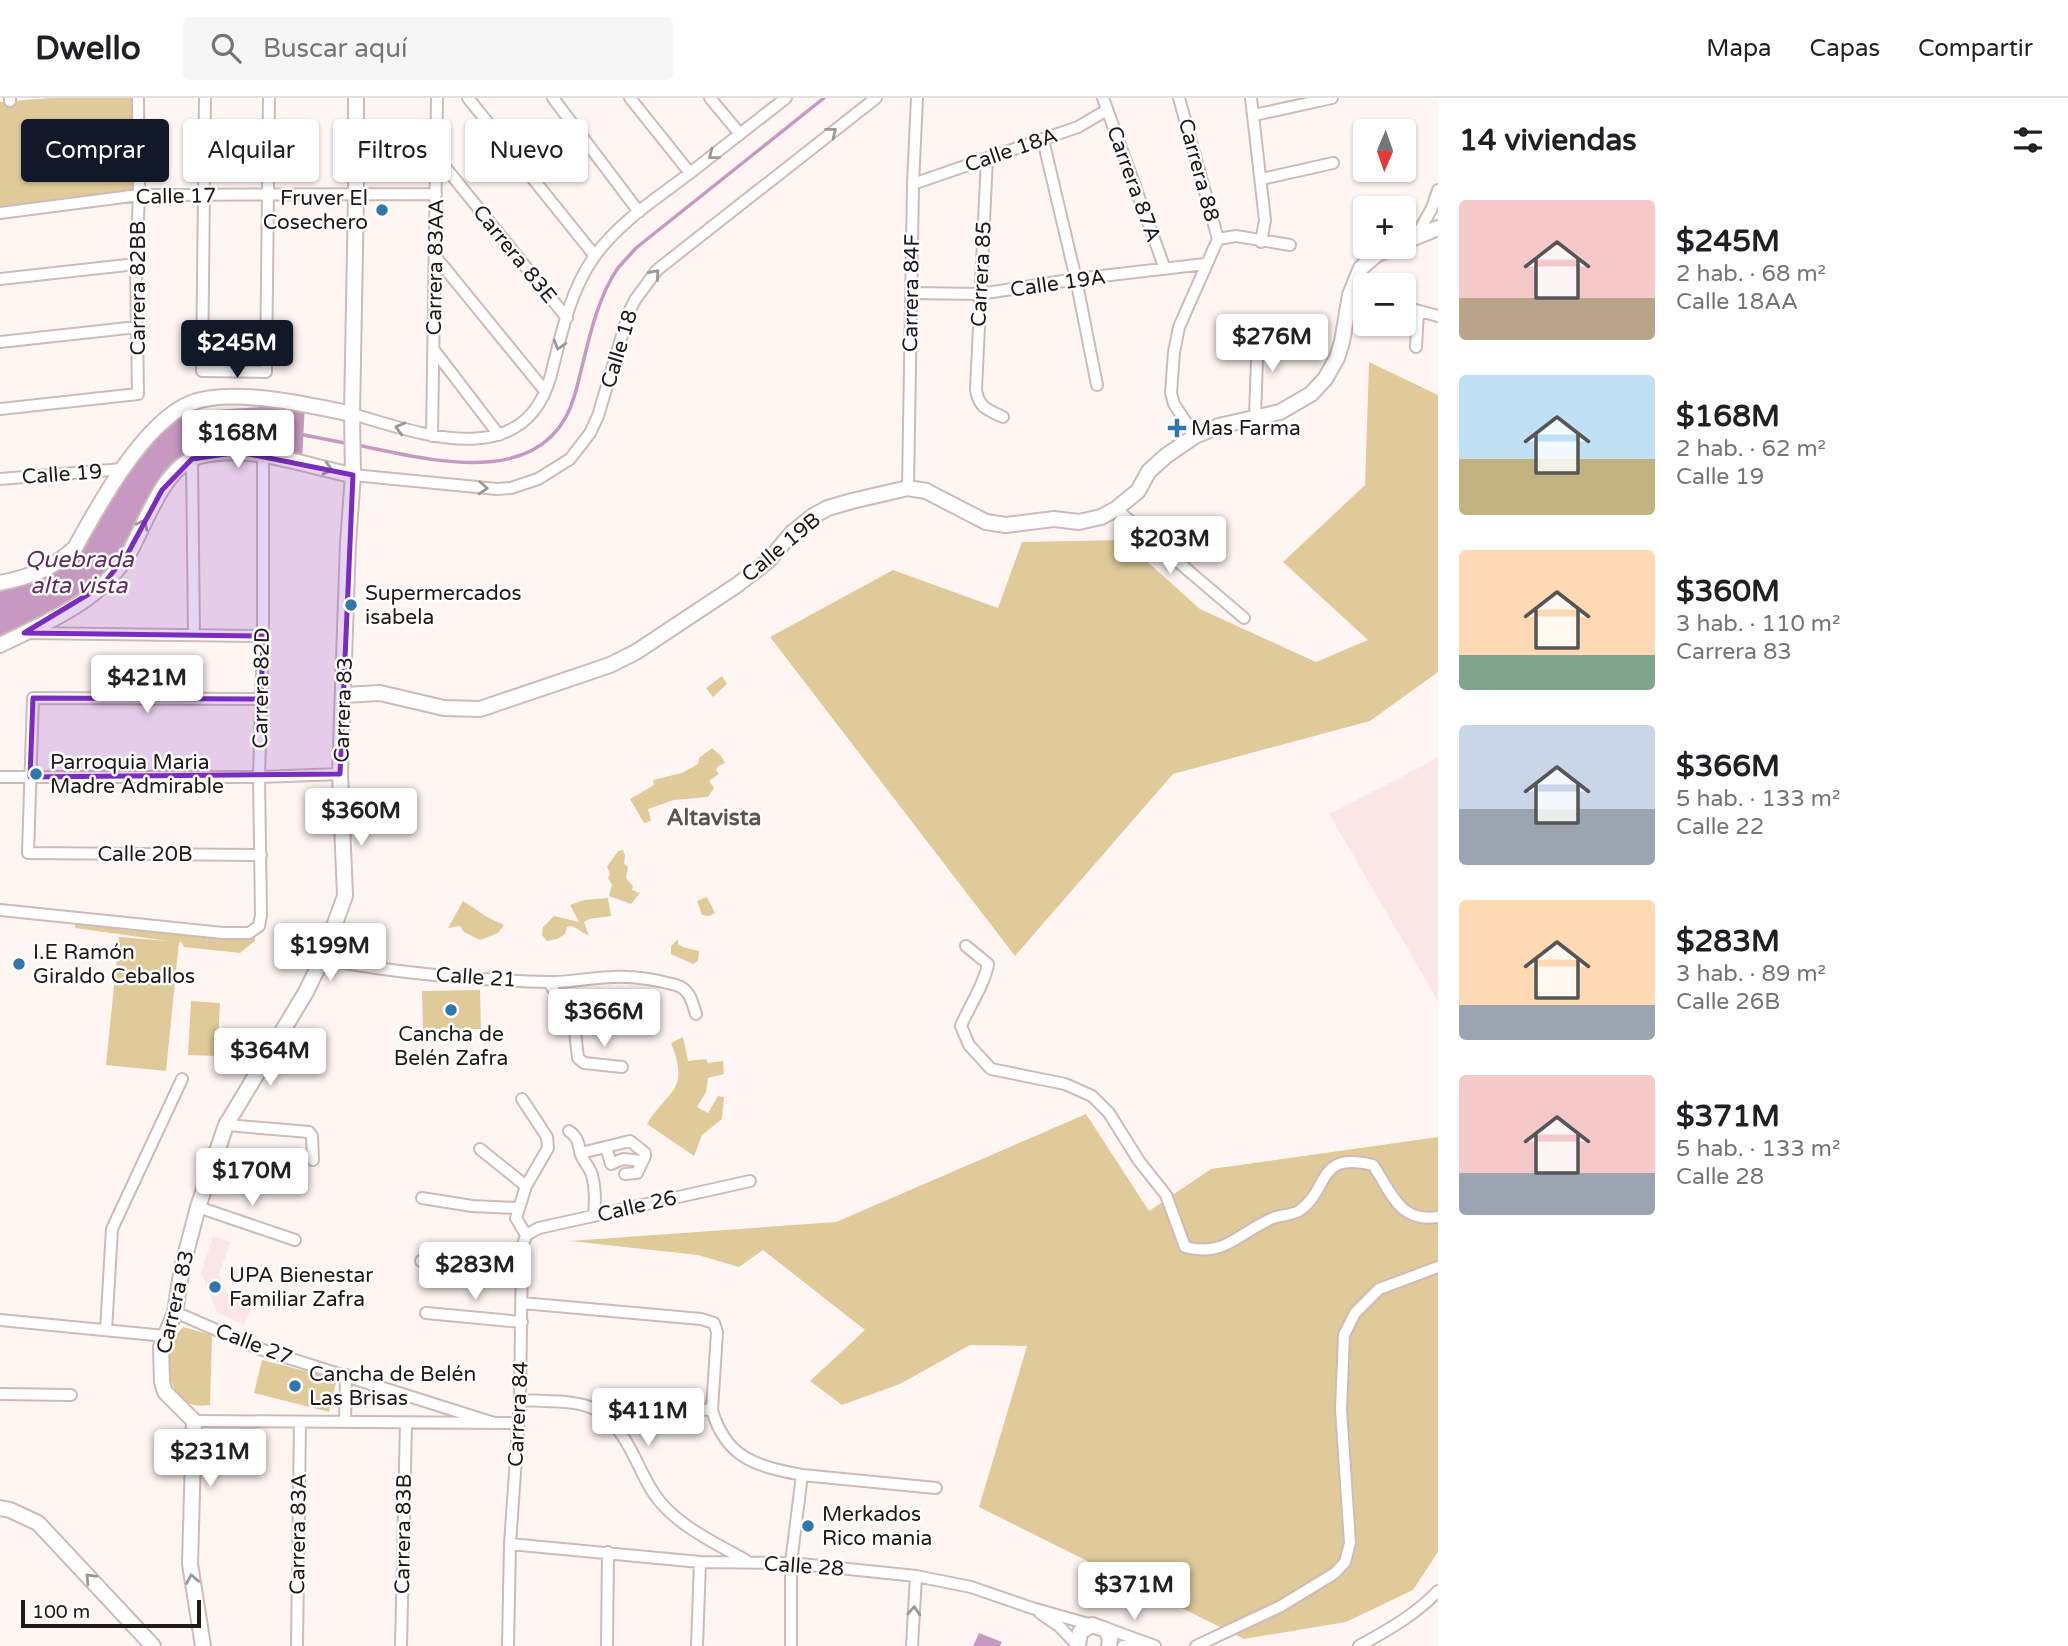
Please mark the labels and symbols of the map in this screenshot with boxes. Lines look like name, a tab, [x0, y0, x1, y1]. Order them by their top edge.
street label: Carrera 88	[1173, 116, 1224, 224]
north arrow	[1353, 119, 1416, 182]
street label: Calle 18A	[962, 123, 1061, 178]
street label: Carrera 87A	[1101, 123, 1166, 245]
one-way arrow	[825, 127, 837, 140]
one-way arrow	[708, 146, 721, 159]
street label: Calle 17	[136, 183, 217, 210]
place label: Fruver El Cosechero	[263, 186, 368, 235]
street label: Carrera 83AA	[422, 198, 449, 336]
street label: Carrera 83E	[467, 200, 562, 308]
marker: Fruver El Cosechero	[374, 202, 390, 218]
street label: Carrera 82BB	[126, 221, 151, 355]
street label: Carrera 85	[966, 221, 997, 327]
street label: Carrera 84F	[898, 233, 925, 352]
street label: Calle 19A	[1009, 264, 1107, 303]
one-way arrow	[647, 269, 659, 282]
street label: Calle 18	[596, 307, 643, 391]
pin: $276M	[1223, 314, 1321, 374]
pin: $245M	[188, 320, 286, 380]
one-way arrow	[552, 338, 567, 350]
pin: $168M	[189, 410, 287, 470]
place label: Mas Farma	[1191, 416, 1301, 441]
marker: Mas Farma	[1169, 420, 1185, 436]
one-way arrow	[394, 421, 406, 436]
street label: Calle 19	[21, 459, 103, 490]
one-way arrow	[322, 461, 334, 476]
one-way arrow	[478, 481, 489, 496]
street label: Calle 19B	[737, 507, 826, 588]
pin: $203M	[1121, 517, 1219, 576]
one-way arrow	[135, 519, 148, 532]
water label: Quebrada alta vista	[24, 546, 135, 600]
place label: Supermercados isabela	[365, 581, 522, 630]
marker: Supermercados isabela	[343, 597, 359, 613]
street label: Carrera 82D	[248, 627, 275, 749]
pin: $421M	[98, 656, 196, 715]
street label: Carrera 83	[329, 657, 358, 763]
place label: Parroquia Maria Madre Admirable	[50, 750, 224, 799]
marker: Parroquia Maria Madre Admirable	[28, 766, 44, 782]
pin: $360M	[312, 788, 410, 848]
district label: Altavista	[667, 804, 761, 832]
street label: Calle 20B	[97, 842, 193, 867]
pin: $199M	[281, 924, 379, 983]
place label: I.E Ramón Giraldo Ceballos	[33, 940, 195, 989]
marker: I.E Ramón Giraldo Ceballos	[11, 956, 27, 972]
street label: Calle 21	[435, 962, 517, 993]
pin: $366M	[555, 990, 653, 1049]
marker: Cancha de Belén Zafra	[443, 1002, 459, 1018]
place label: Cancha de Belén Zafra	[394, 1022, 508, 1071]
pin: $364M	[221, 1028, 319, 1088]
pin: $170M	[203, 1148, 301, 1208]
street label: Calle 26	[595, 1185, 679, 1228]
pin: $283M	[426, 1242, 524, 1302]
street label: Carrera 83	[151, 1248, 200, 1356]
place label: UPA Bienestar Familiar Zafra	[229, 1263, 373, 1312]
marker: UPA Bienestar Familiar Zafra	[207, 1279, 223, 1295]
street label: Calle 27	[212, 1318, 296, 1371]
street label: Carrera 84	[503, 1361, 534, 1467]
place label: Cancha de Belén Las Brisas	[309, 1362, 476, 1411]
marker: Cancha de Belén Las Brisas	[287, 1378, 303, 1394]
pin: $411M	[599, 1388, 697, 1448]
pin: $231M	[161, 1430, 259, 1489]
street label: Carrera 83A	[285, 1473, 312, 1595]
street label: Carrera 83B	[390, 1474, 417, 1594]
place label: Merkados Rico mania	[822, 1502, 932, 1551]
marker: Merkados Rico mania	[800, 1518, 816, 1534]
street label: Calle 28	[763, 1551, 845, 1582]
pin: $371M	[1085, 1562, 1183, 1622]
one-way arrow	[85, 1573, 98, 1586]
one-way arrow	[185, 1573, 200, 1585]
scale bar	[21, 1597, 201, 1629]
one-way arrow	[906, 1605, 921, 1616]

